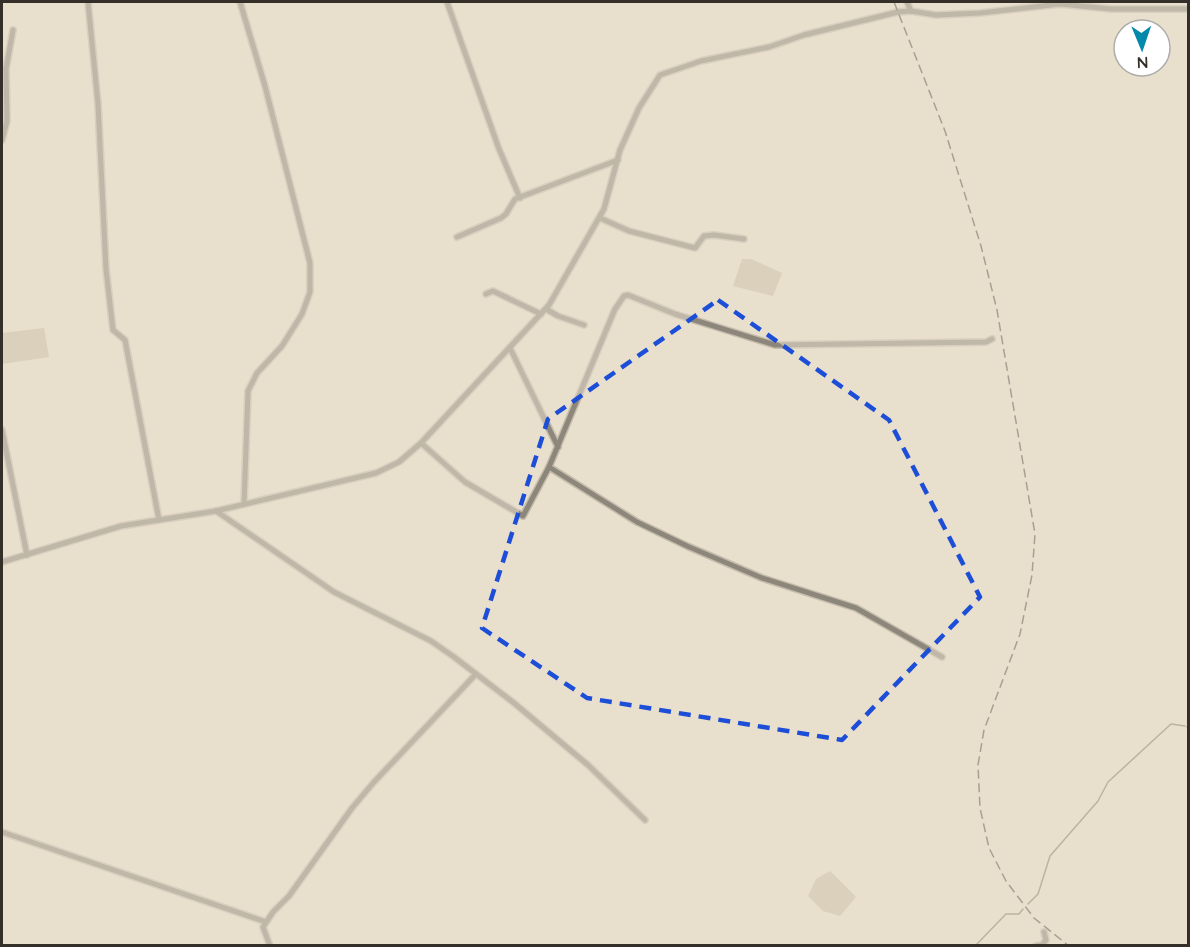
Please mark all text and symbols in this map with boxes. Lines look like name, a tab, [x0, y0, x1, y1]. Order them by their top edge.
north arrow	[1112, 18, 1172, 78]
text: N	[1136, 53, 1149, 73]

